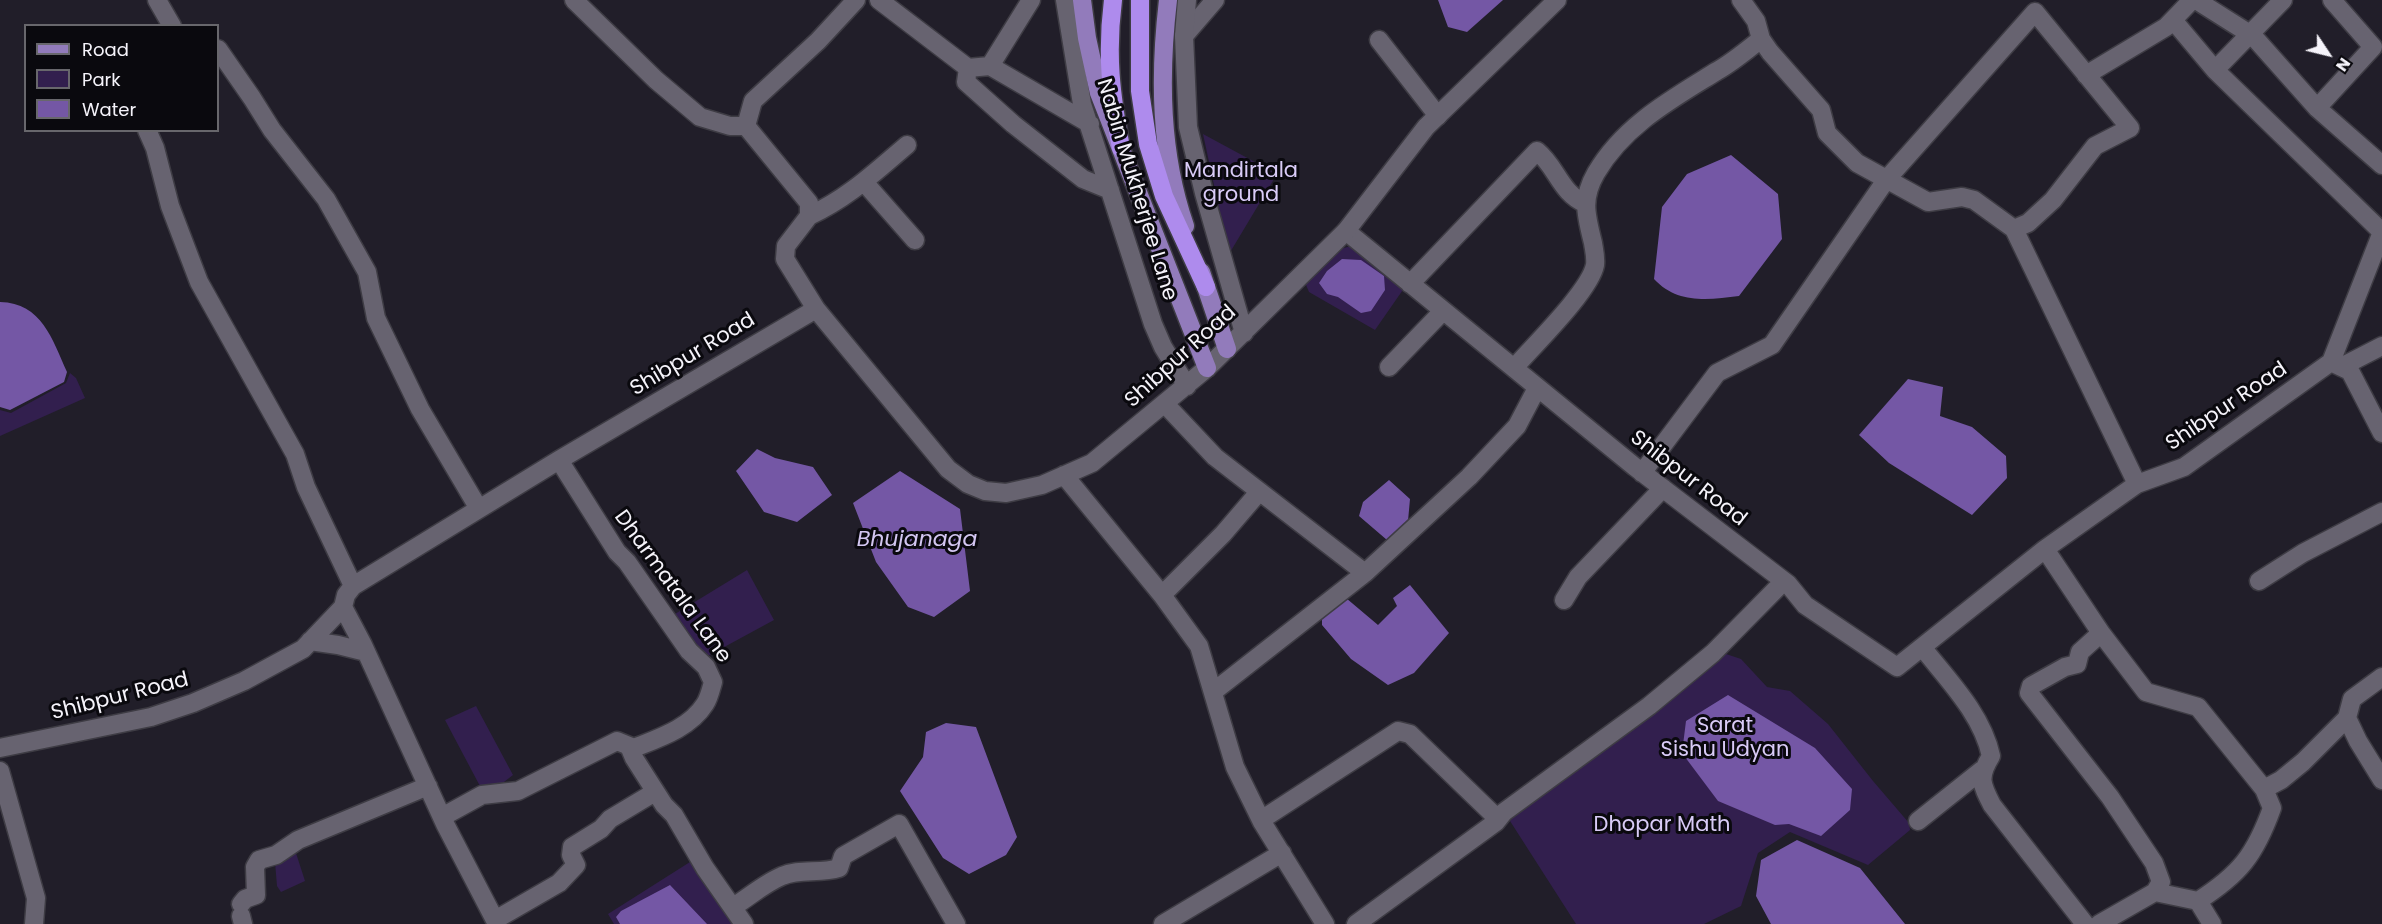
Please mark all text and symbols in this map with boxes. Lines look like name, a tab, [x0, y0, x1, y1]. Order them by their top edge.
legend	[24, 24, 219, 132]
north arrow	[2298, 24, 2358, 84]
text: Road	[82, 37, 129, 62]
text: N	[2330, 53, 2356, 76]
text: Park	[82, 67, 121, 92]
street label: Nabin Mukherjee Lane	[1090, 76, 1182, 304]
text: Water	[82, 97, 136, 122]
park label: Mandirtala ground	[1184, 159, 1298, 209]
street label: Shibpur Road	[1120, 301, 1242, 413]
street label: Shibpur Road	[626, 308, 760, 402]
street label: Shibpur Road	[2162, 357, 2292, 457]
street label: Shibpur Road	[1625, 426, 1751, 532]
street label: Dharmatala Lane	[608, 506, 736, 668]
water label: Bhujanaga	[857, 527, 977, 553]
street label: Shibpur Road	[49, 668, 191, 726]
park label: Sarat Sishu Udyan	[1661, 714, 1789, 764]
park label: Dhopar Math	[1594, 813, 1730, 839]

